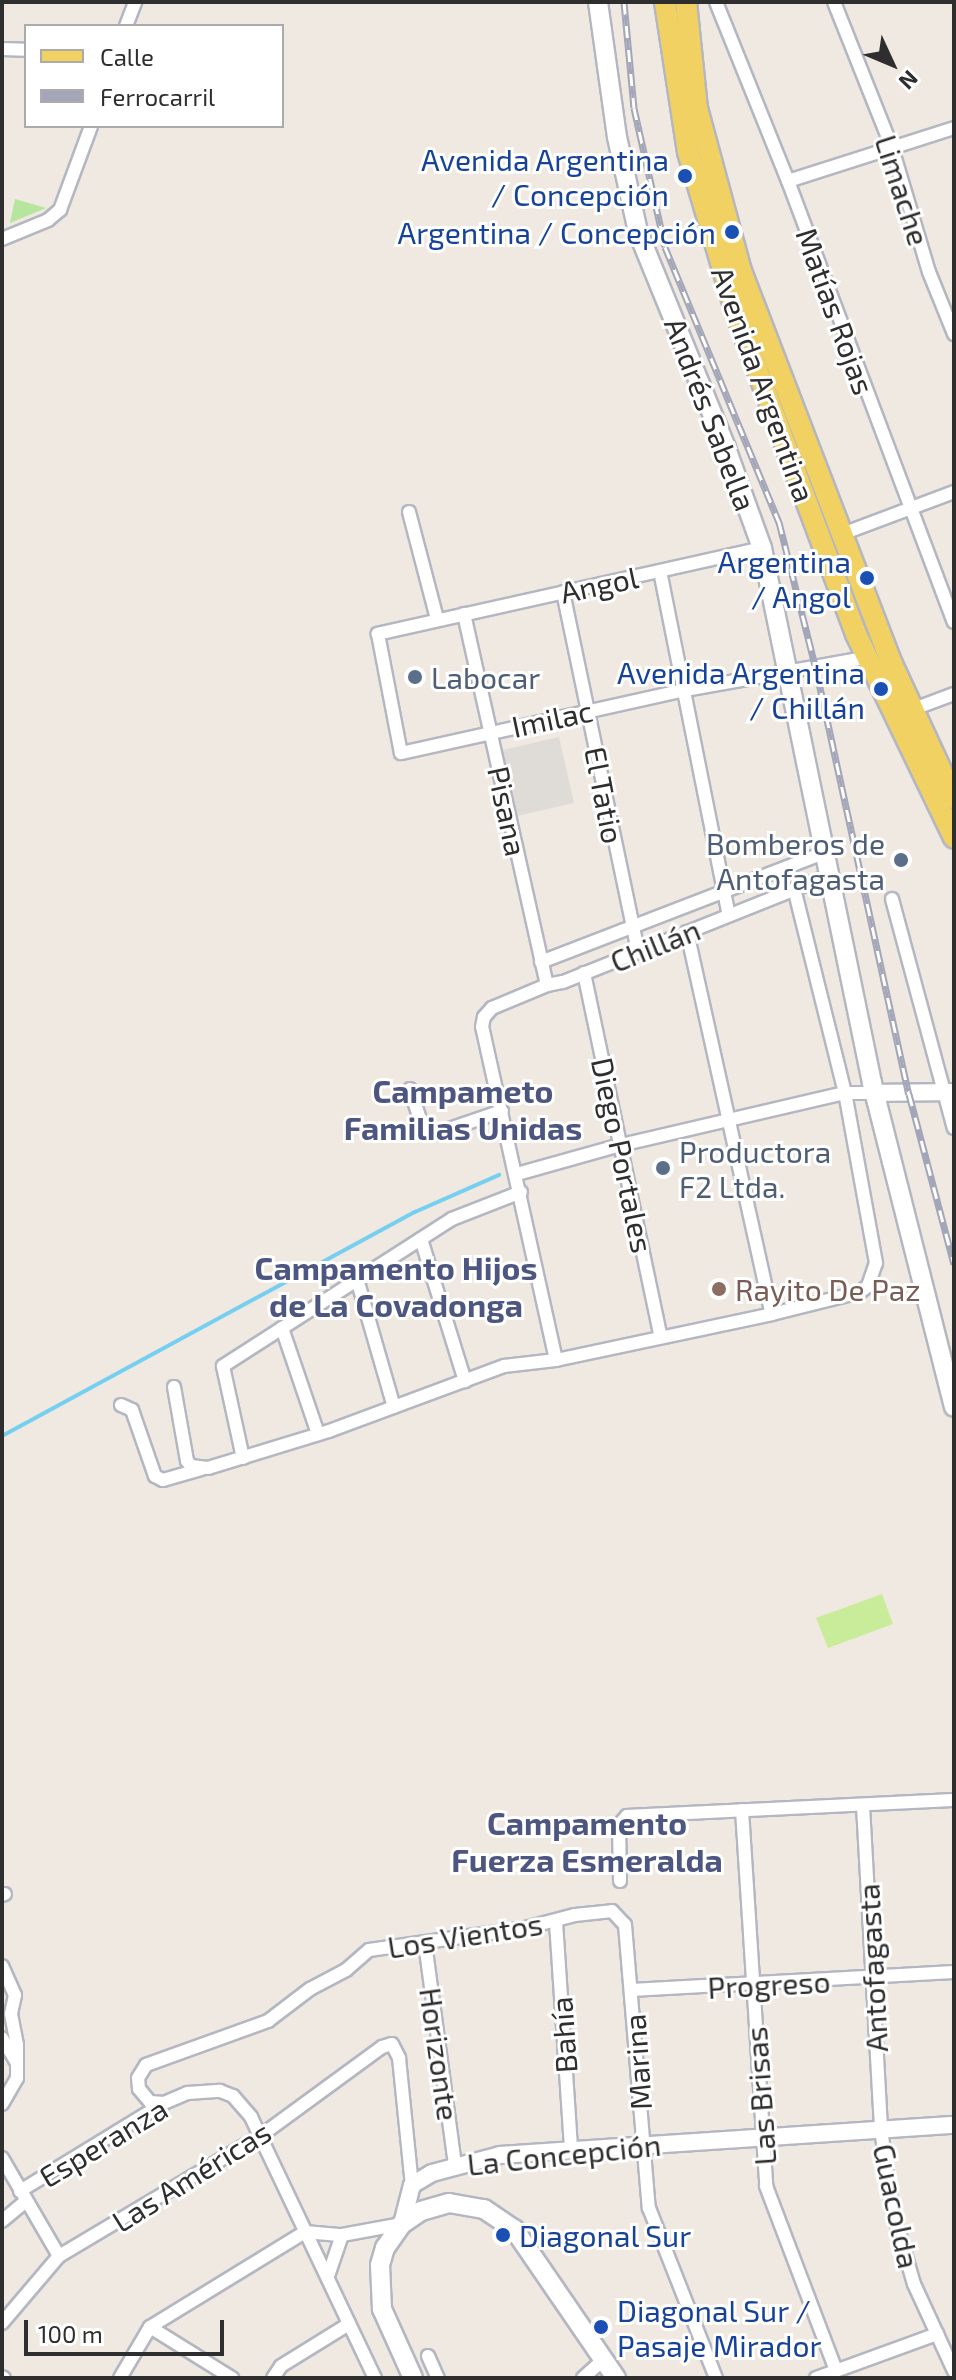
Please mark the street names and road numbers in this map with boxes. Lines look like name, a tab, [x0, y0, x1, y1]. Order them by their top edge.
street label: Limache	[868, 130, 938, 250]
street label: Matías Rojas	[789, 223, 883, 399]
street label: Avenida Argentina	[705, 261, 823, 507]
street label: Andrés Sabella	[658, 312, 764, 516]
street label: Angol	[557, 558, 641, 610]
street label: Imilac	[508, 692, 596, 744]
street label: El Tatio	[578, 743, 632, 847]
street label: Pisana	[481, 763, 535, 859]
street label: Chillán	[605, 911, 705, 979]
street label: Diego Portales	[585, 1054, 661, 1256]
street label: Antofagasta	[850, 1883, 894, 2053]
street label: Los Vientos	[385, 1905, 545, 1965]
street label: Progreso	[707, 1963, 831, 2005]
street label: Horizonte	[413, 1985, 467, 2123]
street label: Bahía	[542, 1996, 584, 2074]
street label: Marina	[616, 2013, 658, 2111]
street label: Las Brisas	[737, 2025, 783, 2167]
street label: Esperanza	[32, 2090, 174, 2194]
street label: Las Américas	[105, 2113, 277, 2239]
street label: La Concepción	[465, 2126, 663, 2182]
street label: Guacolda	[866, 2140, 928, 2272]

